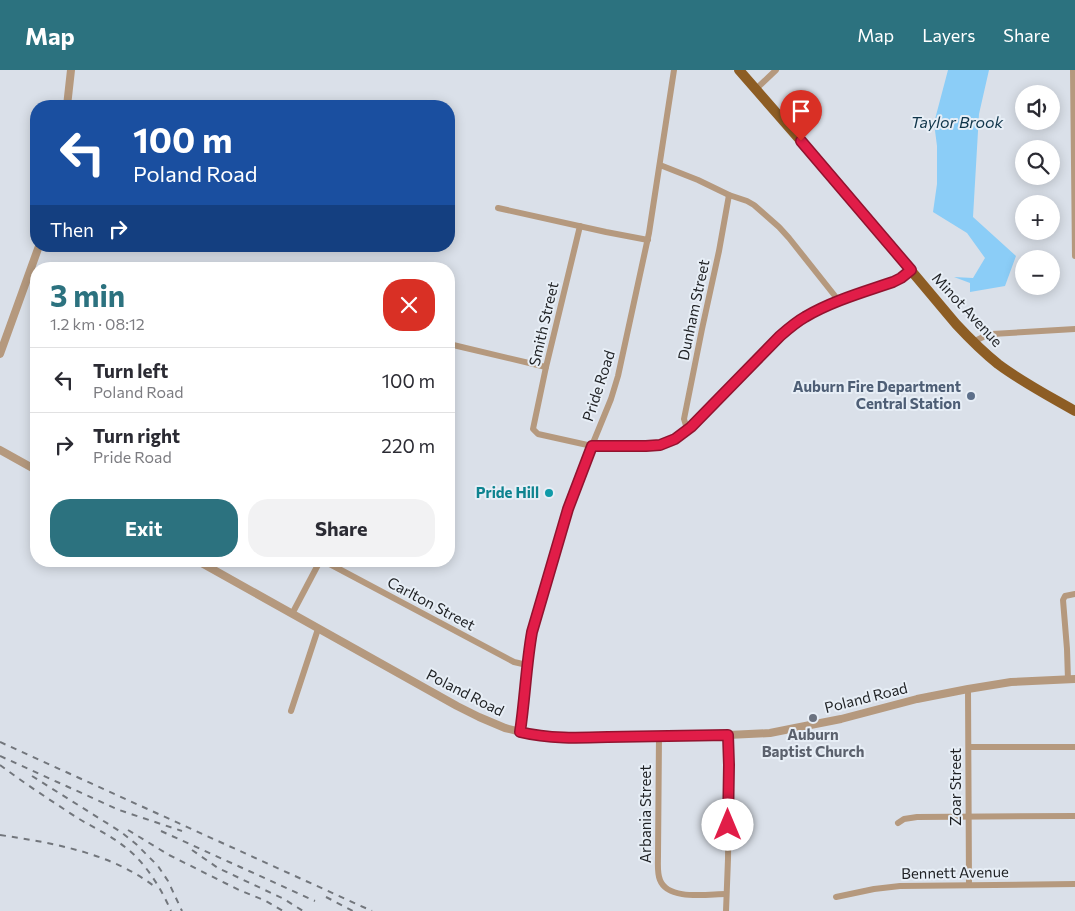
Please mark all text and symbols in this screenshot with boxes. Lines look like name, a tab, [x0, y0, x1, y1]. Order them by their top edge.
text: Map	[25, 21, 75, 50]
text: Map	[857, 24, 894, 46]
text: Layers	[922, 24, 975, 46]
text: Share	[1003, 24, 1050, 46]
map controls	[1015, 85, 1060, 295]
button: sound	[1015, 85, 1060, 130]
pin	[780, 90, 822, 141]
icon: arrive	[787, 97, 815, 125]
water label: Taylor Brook	[911, 112, 1004, 131]
text: 100 m	[133, 117, 233, 160]
icon: left	[50, 120, 115, 185]
button: search	[1015, 140, 1060, 185]
text: Poland Road	[133, 160, 258, 187]
button: +	[1015, 195, 1060, 240]
icon: right	[104, 215, 132, 243]
text: Then	[50, 218, 94, 241]
button: −	[1015, 250, 1060, 295]
street label: Dunham Street	[674, 258, 713, 362]
street label: Minot Avenue	[929, 269, 1007, 350]
text: 3 min	[50, 276, 125, 313]
button: close	[383, 279, 435, 331]
street label: Smith Street	[525, 280, 561, 368]
text: 1.2 km · 08:12	[50, 314, 145, 333]
street label: Pride Road	[578, 348, 618, 424]
text: Turn left	[93, 359, 168, 382]
icon: left	[50, 366, 78, 394]
text: 100 m	[382, 369, 435, 392]
place label: Auburn Fire Department Central Station	[793, 377, 961, 412]
text: Poland Road	[93, 382, 184, 401]
marker: Auburn Fire Department Central Station	[965, 390, 977, 402]
text: Turn right	[93, 424, 180, 447]
icon: right	[50, 431, 78, 459]
text: 220 m	[381, 434, 435, 457]
text: Pride Road	[93, 447, 172, 466]
place label: Pride Hill	[476, 483, 539, 501]
marker: Pride Hill	[543, 487, 555, 499]
button: Exit	[50, 499, 238, 557]
button: Share	[248, 499, 435, 557]
street label: Carlton Street	[385, 572, 478, 634]
street label: Poland Road	[424, 665, 507, 719]
street label: Poland Road	[822, 678, 909, 716]
marker: Auburn Baptist Church	[807, 712, 819, 724]
place label: Auburn Baptist Church	[762, 725, 864, 760]
street label: Zoar Street	[946, 748, 964, 826]
street label: Arbania Street	[636, 765, 654, 863]
position arrow	[701, 798, 753, 850]
street label: Bennett Avenue	[901, 862, 1009, 882]

